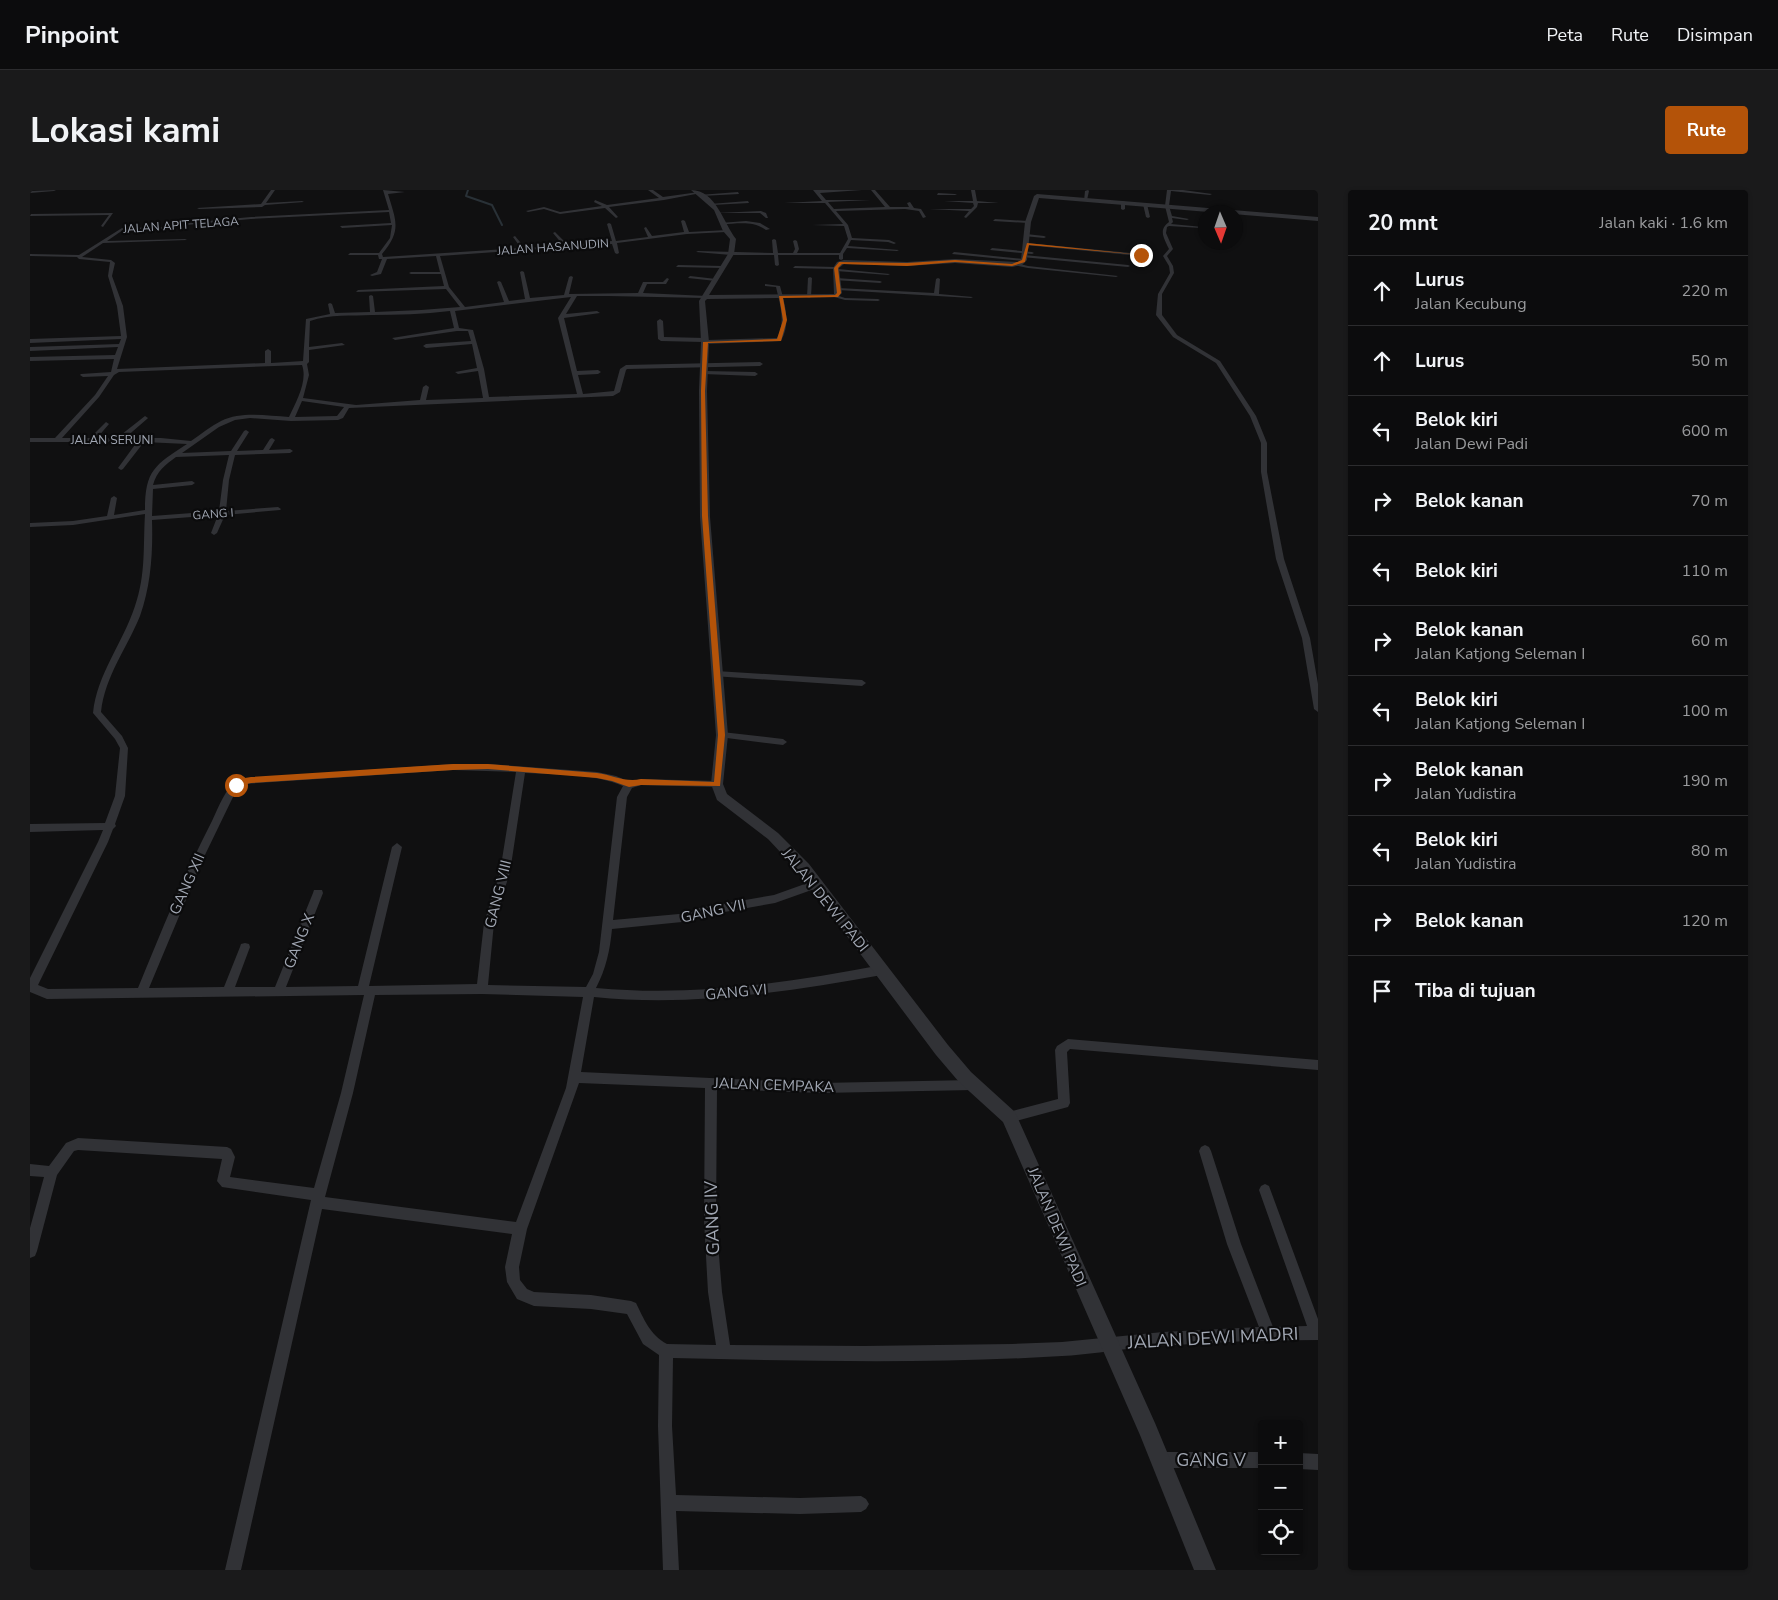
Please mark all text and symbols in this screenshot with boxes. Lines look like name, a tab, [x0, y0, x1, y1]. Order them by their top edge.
text: Pinpoint	[25, 19, 118, 51]
text: Peta	[1547, 23, 1583, 47]
text: Rute	[1611, 23, 1649, 47]
text: Disimpan	[1677, 23, 1753, 47]
button: Rute	[1665, 106, 1748, 154]
text: Lokasi kami	[30, 107, 220, 154]
north arrow	[1198, 205, 1243, 250]
text: 20 mnt	[1368, 209, 1438, 237]
text: Jalan kaki · 1.6 km	[1599, 212, 1728, 234]
street label: JALAN APIT TELAGA	[122, 213, 240, 237]
street label: JALAN HASANUDIN	[496, 235, 609, 259]
route end	[1130, 244, 1153, 267]
text: Lurus	[1415, 267, 1464, 293]
icon: ahead	[1368, 277, 1396, 305]
text: 220 m	[1681, 280, 1728, 302]
text: Jalan Kecubung	[1415, 293, 1527, 315]
icon: ahead	[1368, 347, 1396, 375]
text: Lurus	[1415, 348, 1464, 374]
text: 50 m	[1691, 350, 1728, 372]
text: Belok kiri	[1415, 407, 1498, 433]
icon: left	[1368, 417, 1396, 445]
text: 600 m	[1681, 420, 1728, 442]
street label: JALAN SERUNI	[70, 432, 153, 448]
text: Jalan Dewi Padi	[1415, 433, 1528, 455]
icon: right	[1368, 487, 1396, 515]
text: Belok kanan	[1415, 488, 1524, 514]
text: 70 m	[1691, 490, 1728, 512]
street label: GANG I	[192, 505, 234, 523]
icon: left	[1368, 557, 1396, 585]
text: Belok kiri	[1415, 558, 1498, 584]
text: 110 m	[1681, 560, 1728, 582]
text: Belok kanan	[1415, 617, 1524, 643]
icon: right	[1368, 627, 1396, 655]
text: 60 m	[1691, 630, 1728, 652]
text: Jalan Katjong Seleman I	[1415, 643, 1585, 665]
text: Belok kiri	[1415, 687, 1498, 713]
icon: left	[1368, 697, 1396, 725]
text: 100 m	[1681, 700, 1728, 722]
text: Jalan Katjong Seleman I	[1415, 713, 1585, 735]
text: Belok kanan	[1415, 757, 1524, 783]
icon: right	[1368, 767, 1396, 795]
text: 190 m	[1681, 770, 1728, 792]
route start	[225, 774, 248, 797]
text: Jalan Yudistira	[1415, 783, 1517, 805]
text: Belok kiri	[1415, 827, 1498, 853]
icon: left	[1368, 837, 1396, 865]
text: 80 m	[1691, 840, 1728, 862]
street label: JALAN DEWI PADI	[776, 843, 873, 956]
street label: GANG XII	[165, 850, 209, 918]
text: Jalan Yudistira	[1415, 853, 1517, 875]
street label: GANG VIII	[480, 858, 516, 930]
street label: GANG VII	[679, 894, 747, 928]
icon: right	[1368, 907, 1396, 935]
text: Belok kanan	[1415, 908, 1524, 934]
street label: GANG X	[279, 910, 319, 971]
text: 120 m	[1681, 910, 1728, 932]
icon: arrive	[1368, 977, 1396, 1005]
text: Tiba di tujuan	[1415, 978, 1536, 1004]
street label: GANG VI	[704, 979, 768, 1005]
street label: JALAN CEMPAKA	[712, 1073, 835, 1097]
street label: JALAN DEWI PADI	[1022, 1163, 1091, 1290]
street label: GANG IV	[699, 1180, 725, 1256]
street label: JALAN DEWI MADRI	[1126, 1322, 1299, 1355]
map controls	[1258, 1420, 1303, 1555]
button: +	[1258, 1420, 1303, 1465]
street label: GANG V	[1176, 1448, 1246, 1472]
button: −	[1258, 1465, 1303, 1510]
button: locate	[1258, 1510, 1303, 1555]

